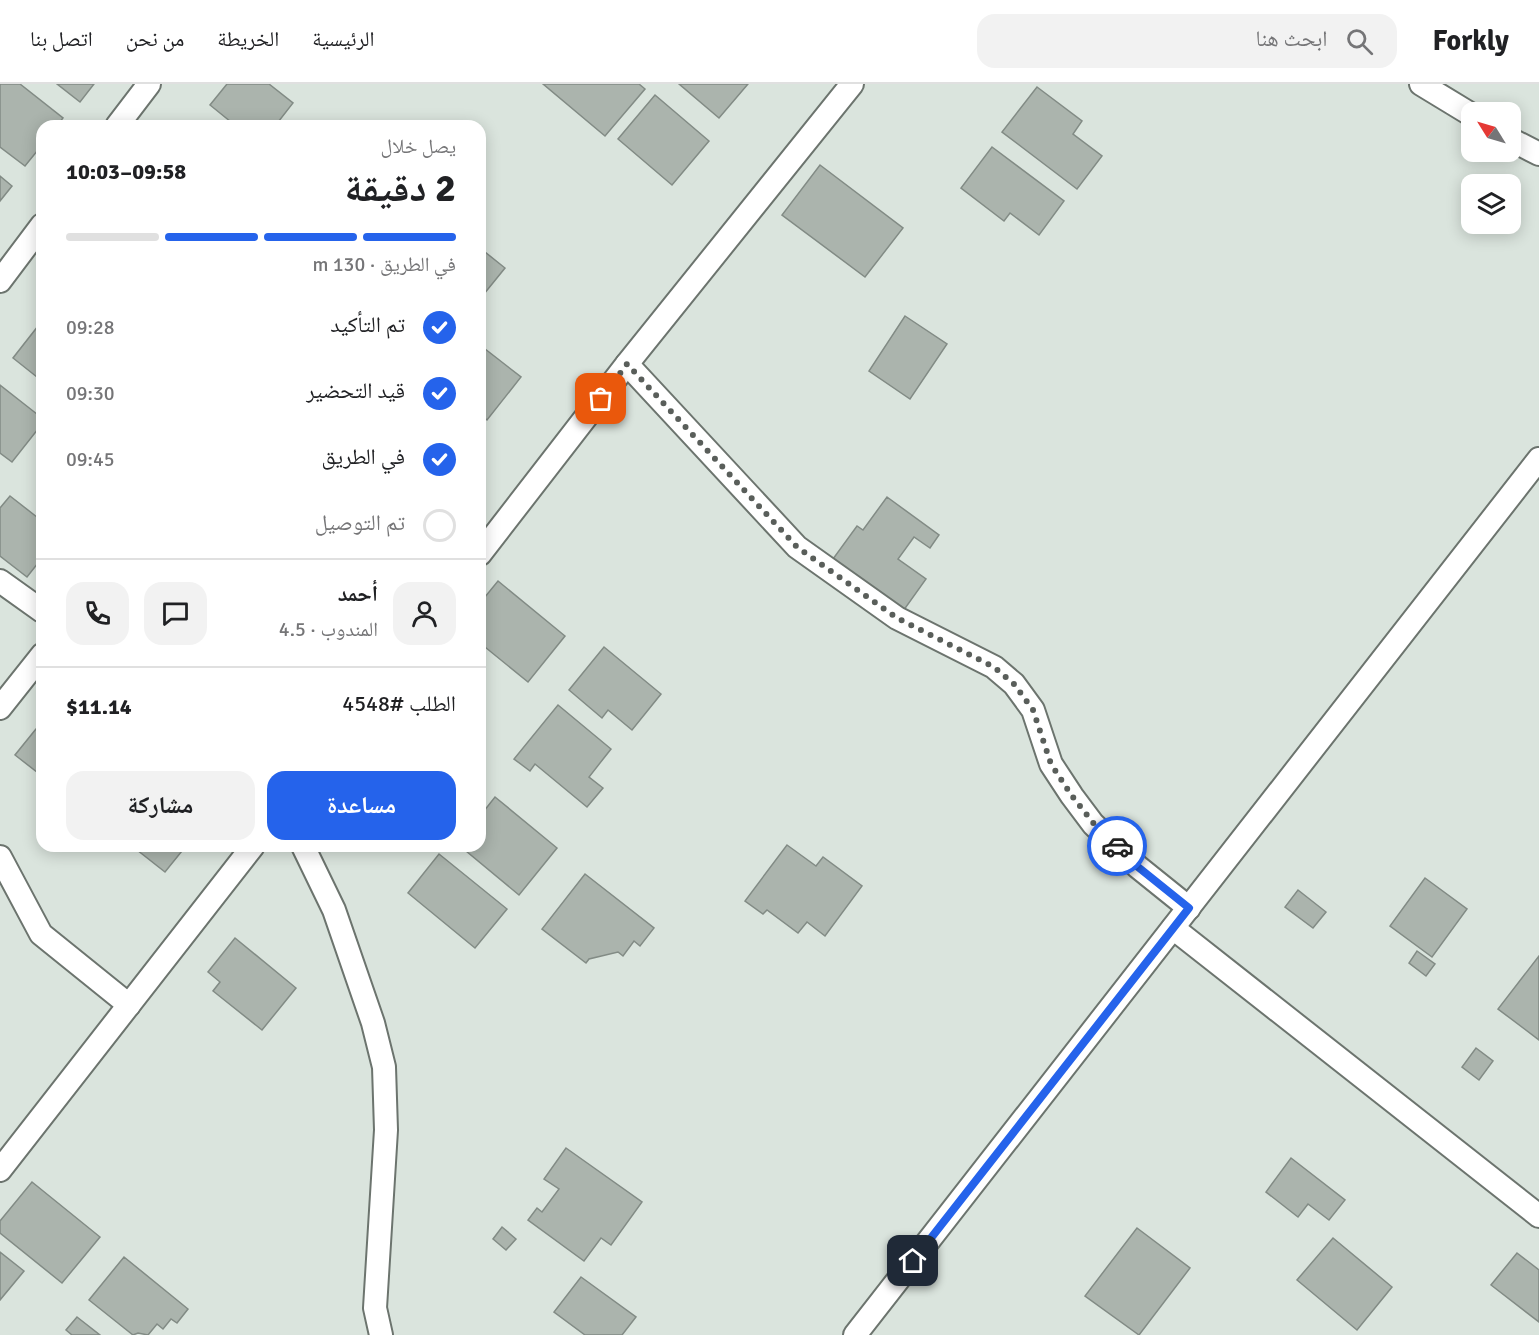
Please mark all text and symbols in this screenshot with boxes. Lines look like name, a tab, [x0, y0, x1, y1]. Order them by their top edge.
search box	[977, 14, 1397, 68]
text: Forkly	[1433, 24, 1509, 58]
text: ابحث هنا	[1256, 25, 1328, 52]
icon: search	[1343, 25, 1376, 58]
text: اتصل بنا	[30, 26, 93, 52]
text: من نحن	[126, 26, 184, 52]
text: الخريطة	[217, 26, 279, 52]
text: الرئيسية	[312, 26, 374, 52]
north arrow	[1461, 102, 1521, 162]
map controls	[1461, 102, 1521, 234]
text: يصل خلال	[381, 134, 456, 159]
text: 09:58–10:03	[66, 158, 186, 185]
text: 2 دقيقة	[344, 164, 456, 212]
button: layers	[1461, 174, 1521, 234]
text: في الطريق · 130 m	[312, 252, 456, 277]
text: تم التأكيد	[330, 311, 405, 338]
icon: check	[423, 311, 456, 344]
text: 09:28	[66, 315, 115, 340]
pin	[575, 373, 626, 424]
text: قيد التحضير	[306, 377, 405, 404]
icon: check	[423, 377, 456, 410]
text: 09:30	[66, 381, 115, 406]
icon: bag	[584, 382, 617, 415]
text: في الطريق	[322, 443, 405, 470]
icon: check	[423, 443, 456, 476]
text: 09:45	[66, 447, 115, 472]
text: تم التوصيل	[315, 509, 405, 536]
text: أحمد	[338, 580, 378, 607]
button: phone	[66, 582, 129, 645]
button: chat	[144, 582, 207, 645]
button: person	[393, 582, 456, 645]
text: المندوب · 4.5	[279, 617, 378, 642]
text: الطلب #4548	[342, 690, 456, 717]
text: $11.14	[66, 693, 132, 720]
button: مشاركة	[66, 771, 255, 840]
button: مساعدة	[267, 771, 456, 840]
courier	[1087, 816, 1147, 876]
icon: car	[1101, 830, 1134, 863]
pin	[887, 1235, 938, 1286]
icon: home	[896, 1244, 929, 1277]

